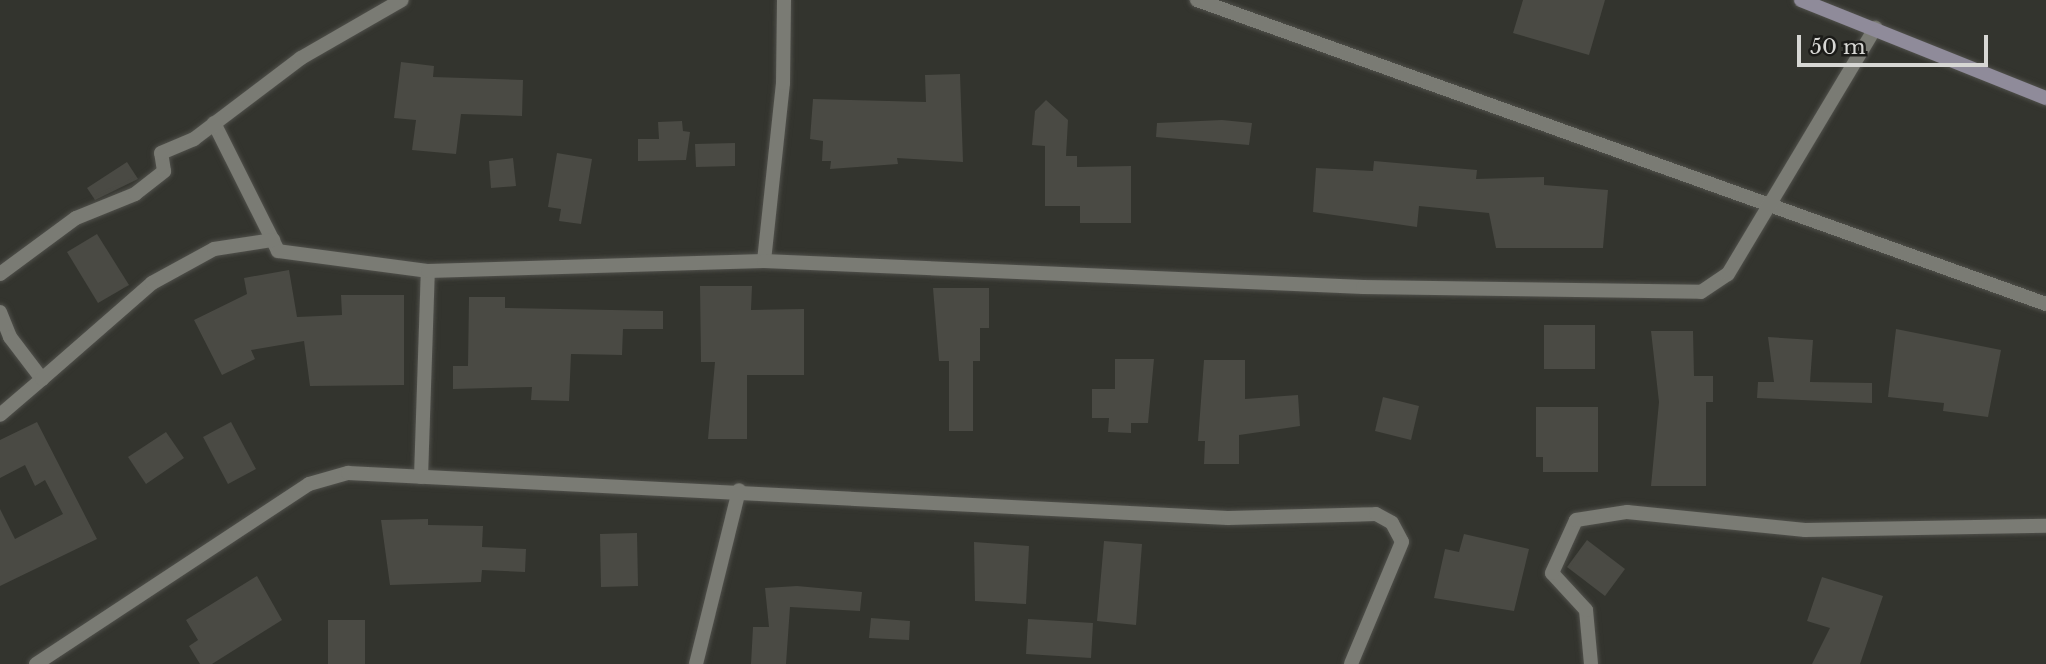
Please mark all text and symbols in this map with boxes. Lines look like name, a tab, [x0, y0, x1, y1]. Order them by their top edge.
scale bar	[1801, 21, 1992, 65]
text: 50 m	[1810, 34, 1865, 60]

